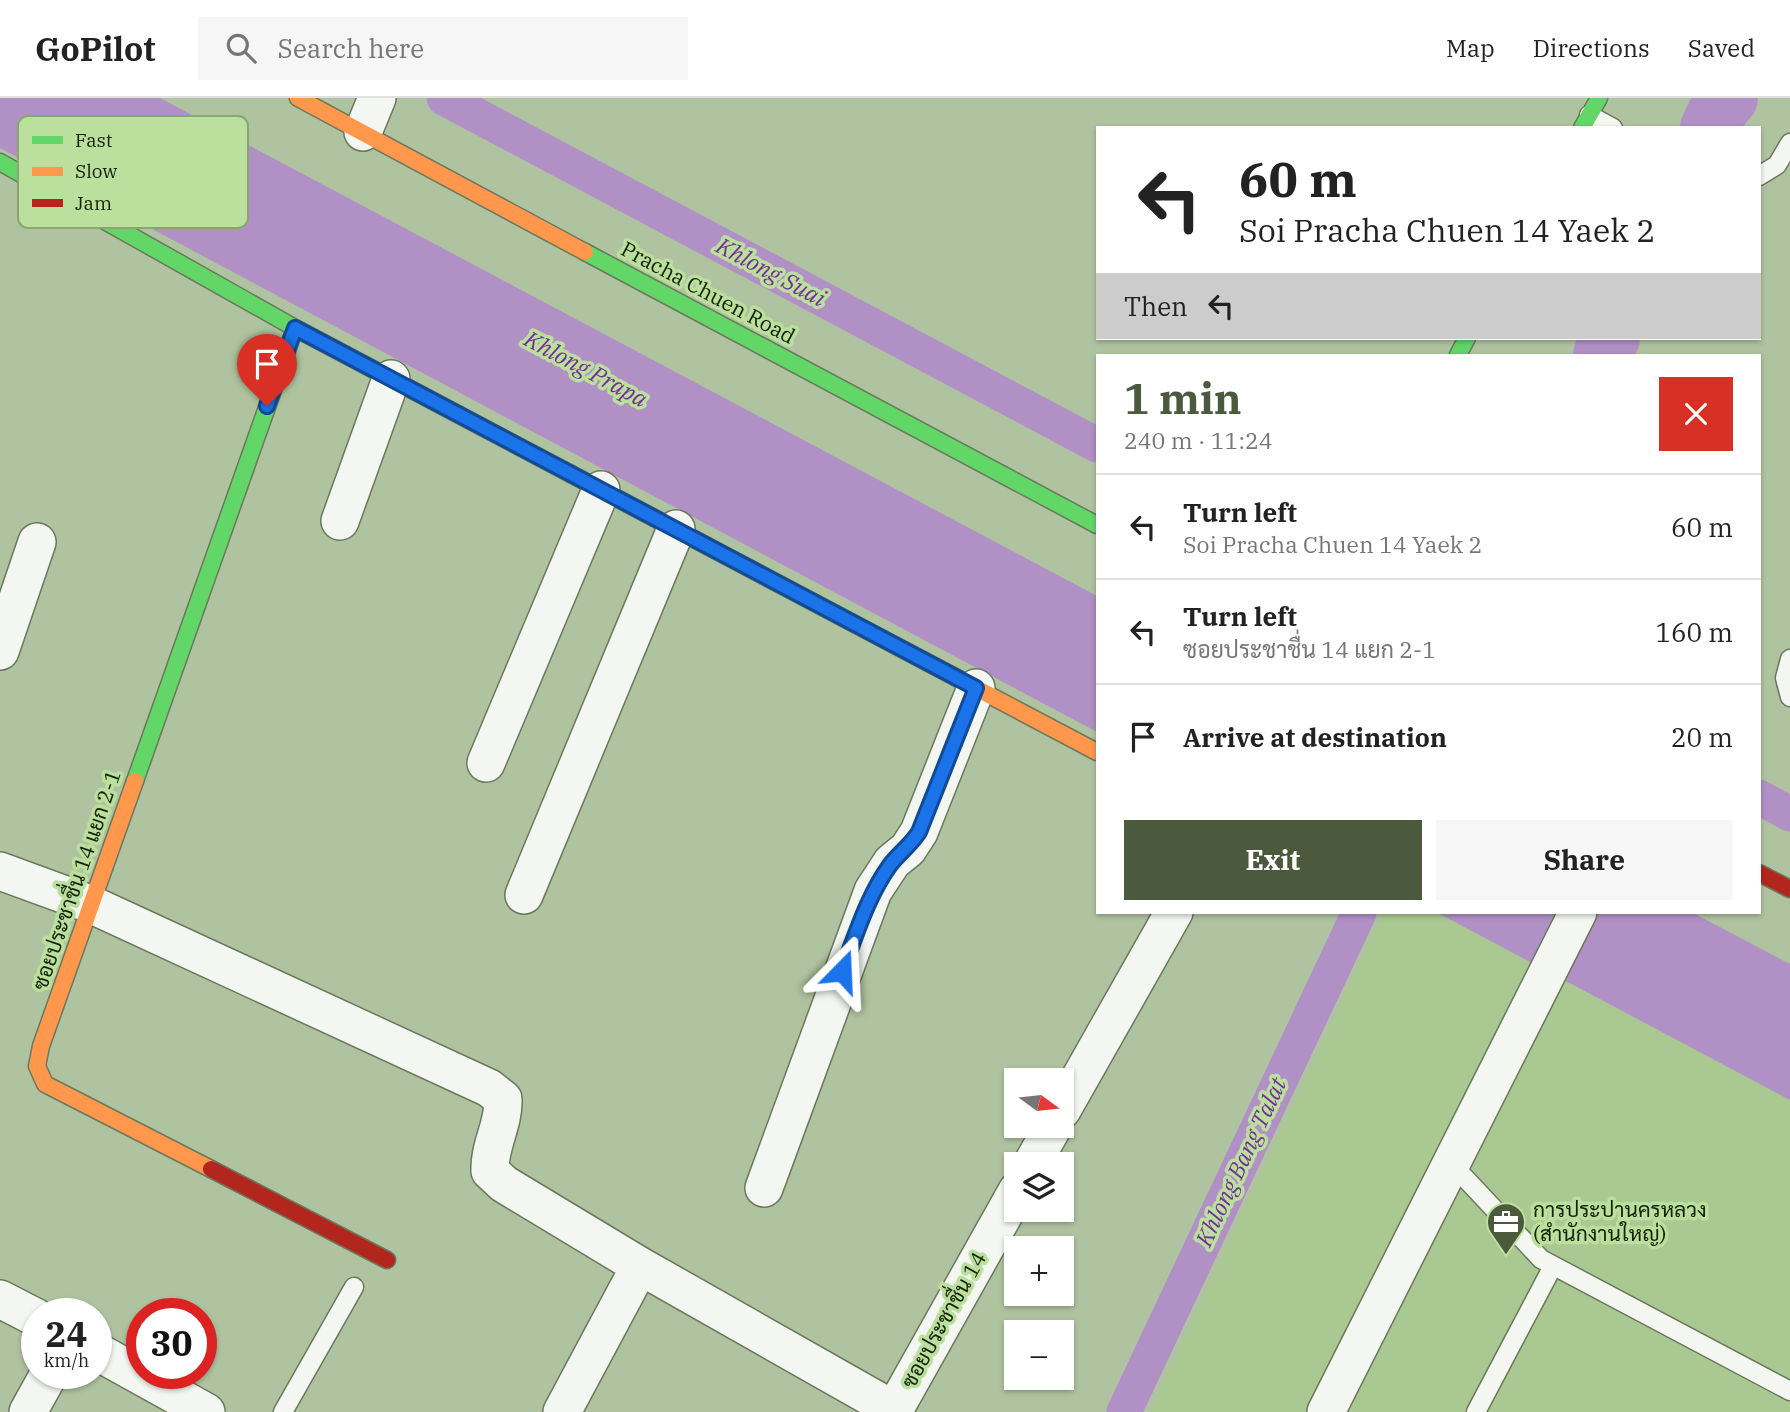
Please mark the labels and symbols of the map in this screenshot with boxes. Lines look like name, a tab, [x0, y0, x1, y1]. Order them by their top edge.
legend	[18, 116, 248, 228]
text: Fast	[75, 128, 113, 152]
text: Slow	[75, 159, 117, 183]
text: Jam	[75, 191, 112, 215]
water label: Khlong Suai	[711, 229, 831, 312]
street label: Pracha Chuen Road	[617, 234, 801, 350]
water label: Khlong Prapa	[519, 323, 654, 413]
pin	[237, 334, 297, 406]
street label: ซอยประชาชื่น 14 แยก 2-1	[20, 764, 127, 993]
position arrow	[805, 934, 879, 1008]
north arrow	[1004, 1068, 1074, 1138]
water label: Khlong Bang Talat	[1187, 1072, 1293, 1252]
place label: การประปานครหลวง (สำนักงานใหญ่)	[1533, 1195, 1707, 1247]
office icon: การประปานครหลวง (สำนักงานใหญ่)	[1485, 1201, 1527, 1256]
street label: ซอยประชาชื่น 14	[890, 1244, 992, 1393]
speed limit sign: 30	[126, 1298, 217, 1389]

